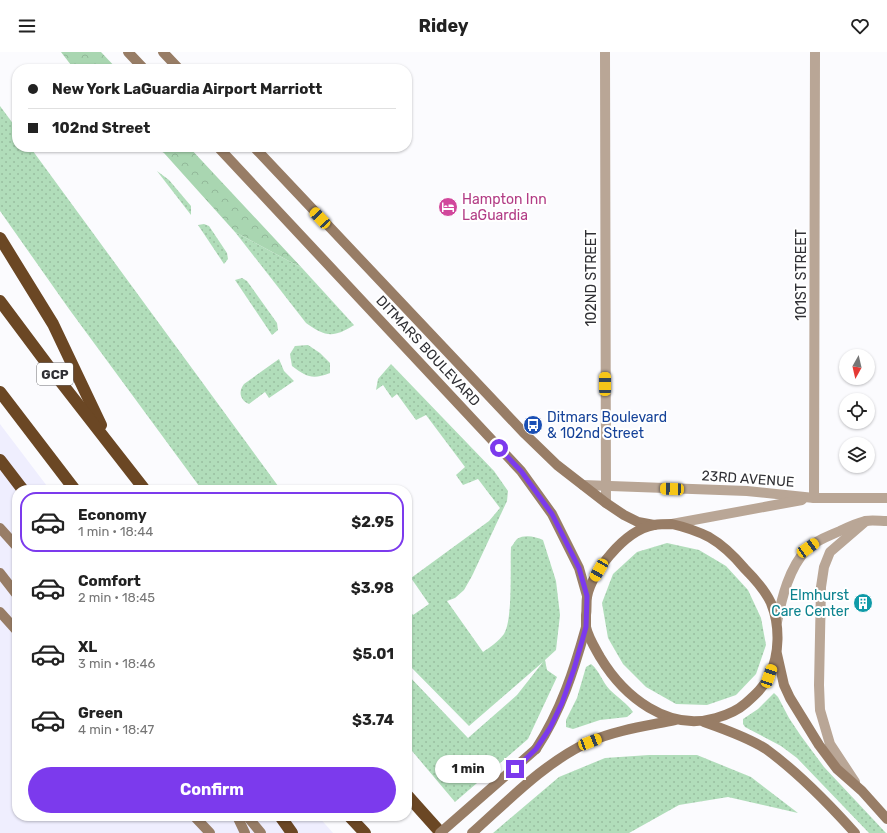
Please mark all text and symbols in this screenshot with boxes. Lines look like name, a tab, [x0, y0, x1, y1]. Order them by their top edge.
icon: menu	[16, 15, 38, 37]
text: Ridey	[419, 15, 468, 37]
icon: heart	[849, 15, 871, 37]
text: New York LaGuardia Airport Marriott	[52, 80, 322, 98]
text: 102nd Street	[52, 119, 150, 137]
place label: Hampton Inn LaGuardia	[462, 191, 547, 224]
hotel icon: Hampton Inn LaGuardia	[437, 196, 459, 218]
car	[307, 205, 333, 231]
street label: 101ST STREET	[793, 229, 810, 321]
street label: 102ND STREET	[583, 230, 600, 326]
street label: DITMARS BOULEVARD	[372, 292, 484, 410]
north arrow	[839, 349, 875, 385]
map controls	[839, 349, 875, 473]
road number: GCP	[37, 363, 73, 385]
car	[599, 372, 611, 396]
button: locate	[839, 393, 875, 429]
place label: Ditmars Boulevard & 102nd Street	[547, 409, 667, 442]
bus stop icon: Ditmars Boulevard & 102nd Street	[522, 414, 544, 436]
button: layers	[839, 437, 875, 473]
route start	[490, 439, 508, 457]
street label: 23RD AVENUE	[701, 467, 795, 491]
car	[660, 483, 684, 495]
icon: car	[30, 504, 66, 540]
text: Economy	[78, 506, 147, 524]
text: $2.95	[351, 513, 394, 531]
text: 1 min · 18:44	[78, 524, 153, 539]
car	[795, 536, 821, 560]
car	[588, 557, 610, 583]
icon: car	[30, 570, 66, 606]
text: Comfort	[78, 572, 141, 590]
text: $3.98	[351, 579, 394, 597]
place label: Elmhurst Care Center	[771, 587, 850, 620]
text: 2 min · 18:45	[78, 590, 155, 605]
building icon: Elmhurst Care Center	[852, 592, 874, 614]
icon: car	[30, 636, 66, 672]
text: XL	[78, 638, 97, 656]
text: $5.01	[353, 645, 394, 663]
text: 3 min · 18:46	[78, 656, 155, 671]
car	[759, 663, 779, 689]
icon: car	[30, 702, 66, 738]
text: Green	[78, 704, 123, 722]
text: $3.74	[352, 711, 394, 729]
text: 4 min · 18:47	[78, 722, 154, 737]
car	[577, 732, 603, 752]
callout: 1 min	[435, 755, 501, 783]
route end	[506, 760, 524, 778]
text: 1 min	[451, 761, 485, 776]
button: Confirm	[28, 767, 396, 813]

